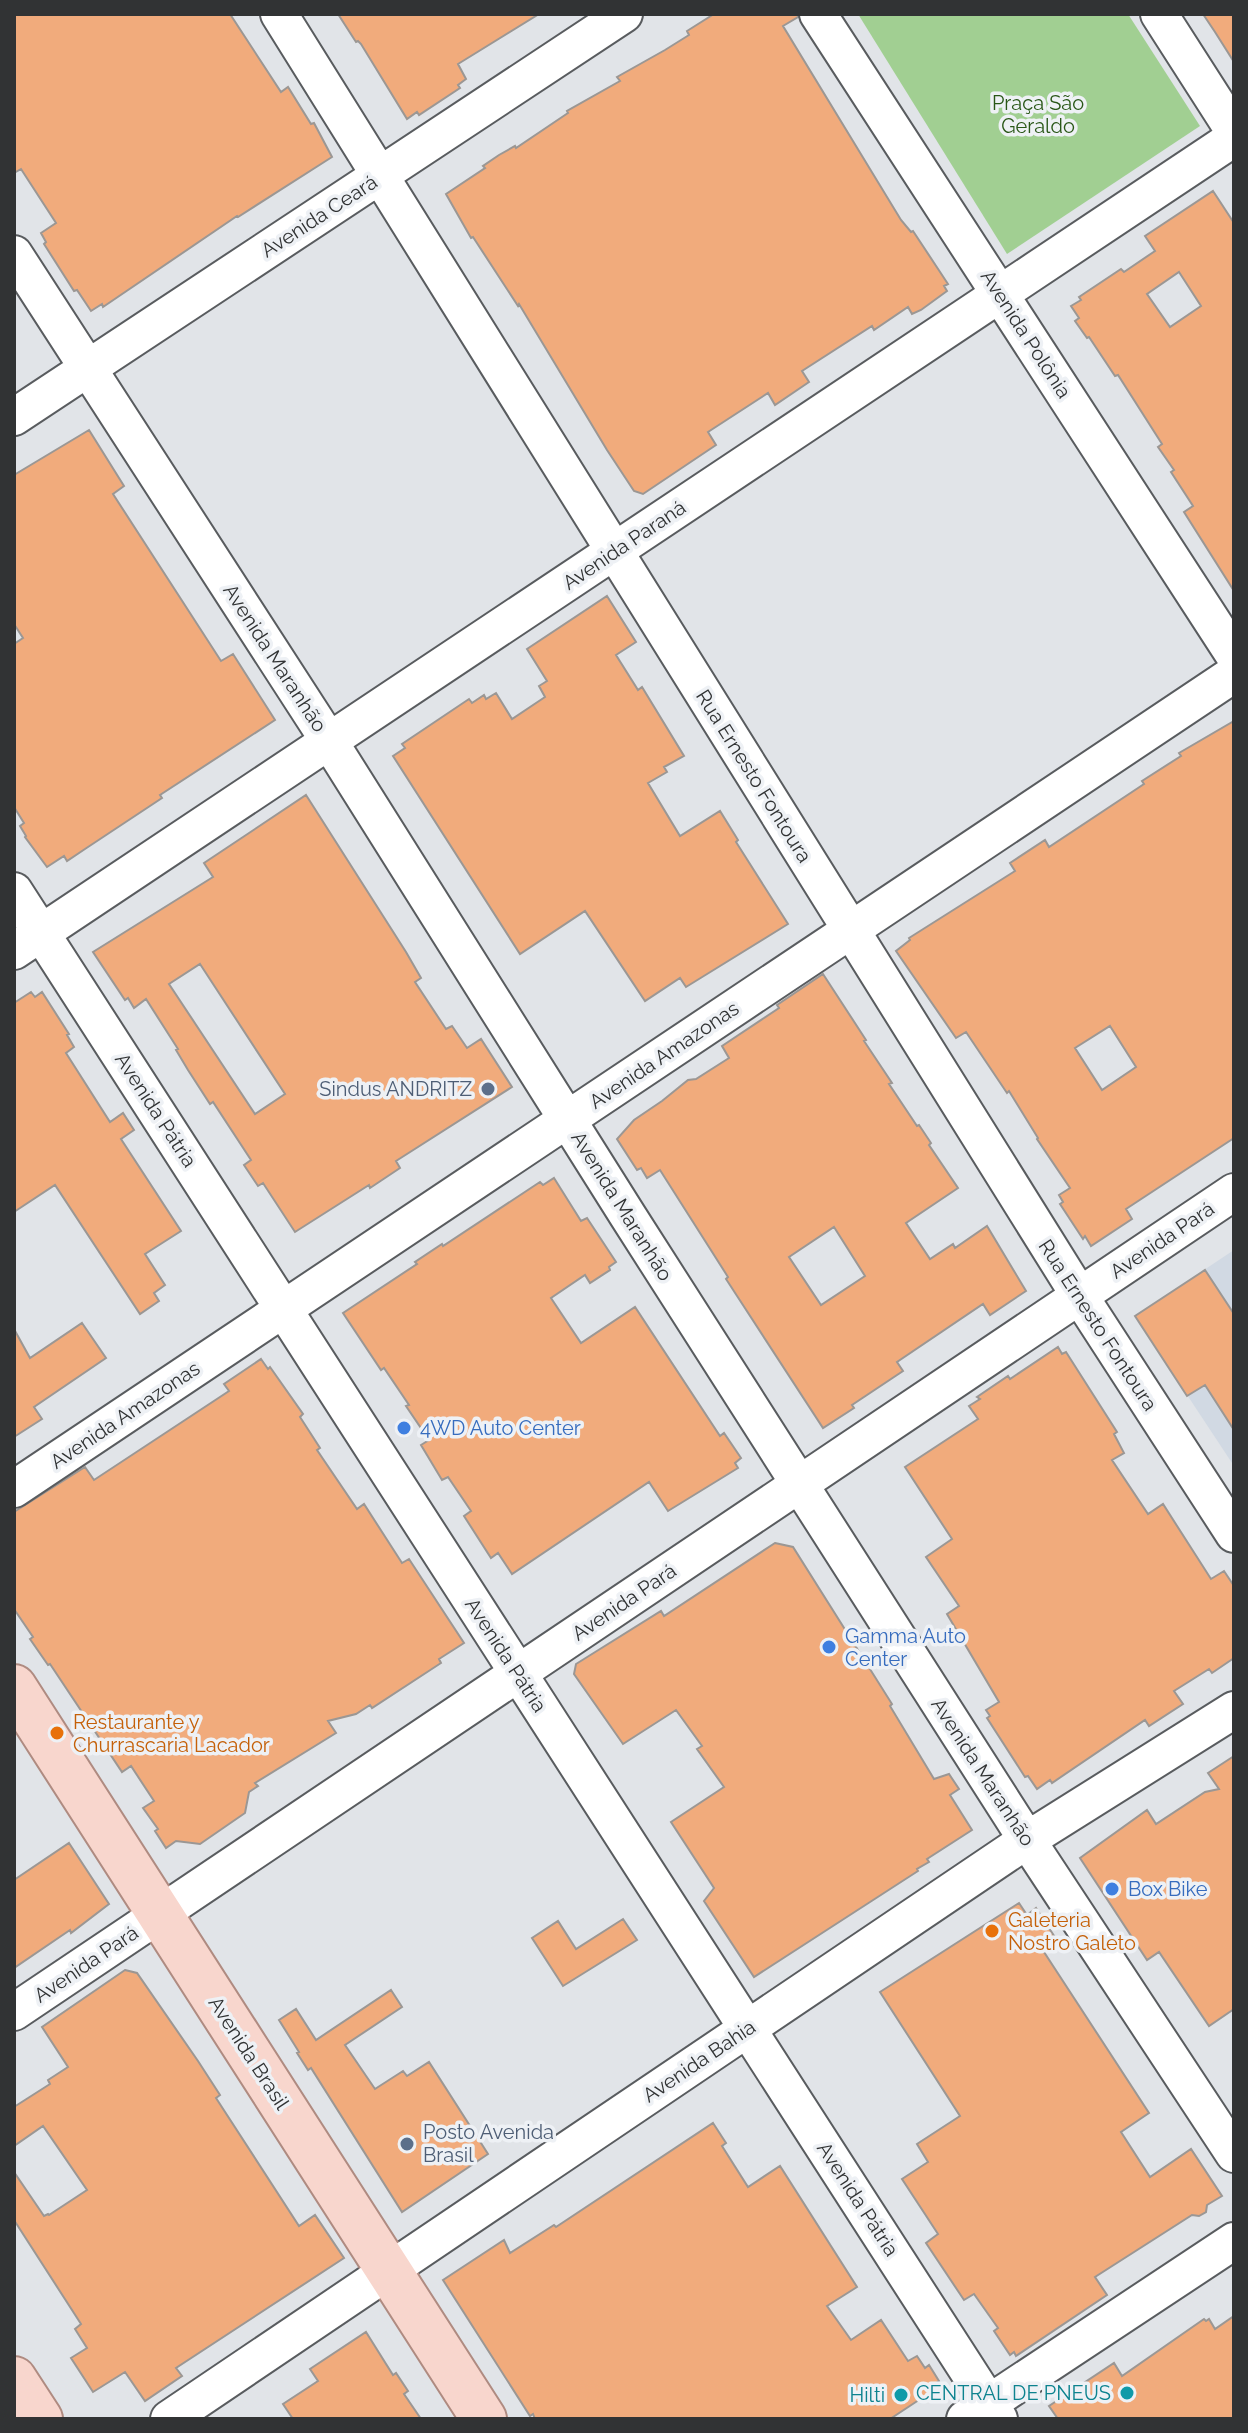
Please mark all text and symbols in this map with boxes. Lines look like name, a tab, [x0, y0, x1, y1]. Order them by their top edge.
park label: Praça São Geraldo	[992, 91, 1084, 138]
street label: Avenida Ceará	[256, 170, 382, 262]
street label: Avenida Polônia	[976, 265, 1076, 403]
street label: Avenida Paraná	[558, 495, 690, 595]
street label: Avenida Maranhão	[218, 579, 332, 737]
street label: Rua Ernesto Fontoura	[691, 685, 817, 867]
street label: Avenida Amazonas	[585, 996, 743, 1114]
street label: Avenida Pátria	[110, 1048, 202, 1172]
place label: Sindus ANDRITZ	[319, 1077, 472, 1101]
marker: Sindus ANDRITZ	[479, 1080, 497, 1098]
street label: Avenida Maranhão	[566, 1127, 678, 1285]
street label: Avenida Pará	[1105, 1196, 1219, 1284]
street label: Rua Ernesto Fontoura	[1034, 1235, 1162, 1415]
street label: Avenida Amazonas	[46, 1356, 204, 1474]
place label: 4WD Auto Center	[420, 1416, 581, 1440]
marker: 4WD Auto Center	[395, 1419, 413, 1437]
street label: Avenida Pará	[567, 1558, 681, 1646]
street label: Avenida Pátria	[460, 1593, 552, 1717]
place label: Gamma Auto Center	[845, 1624, 966, 1671]
marker: Gamma Auto Center	[820, 1638, 838, 1656]
street label: Avenida Maranhão	[926, 1693, 1040, 1851]
place label: Restaurante y Churrascaria Lacador	[73, 1710, 270, 1757]
marker: Restaurante y Churrascaria Lacador	[48, 1724, 66, 1742]
place label: Box Bike	[1128, 1877, 1208, 1901]
marker: Box Bike	[1103, 1880, 1121, 1898]
place label: Galeteria Nostro Galeto	[1008, 1908, 1136, 1955]
street label: Avenida Pará	[29, 1920, 143, 2008]
marker: Galeteria Nostro Galeto	[983, 1922, 1001, 1940]
street label: Avenida Brasil	[204, 1992, 295, 2115]
street label: Avenida Bahia	[638, 2015, 760, 2107]
place label: Posto Avenida Brasil	[423, 2120, 554, 2167]
marker: Posto Avenida Brasil	[398, 2135, 416, 2153]
street label: Avenida Pátria	[812, 2137, 904, 2261]
place label: CENTRAL DE PNEUS	[916, 2381, 1111, 2405]
place label: Hilti	[849, 2383, 885, 2407]
marker: CENTRAL DE PNEUS	[1118, 2384, 1136, 2402]
marker: Hilti	[892, 2386, 910, 2404]

